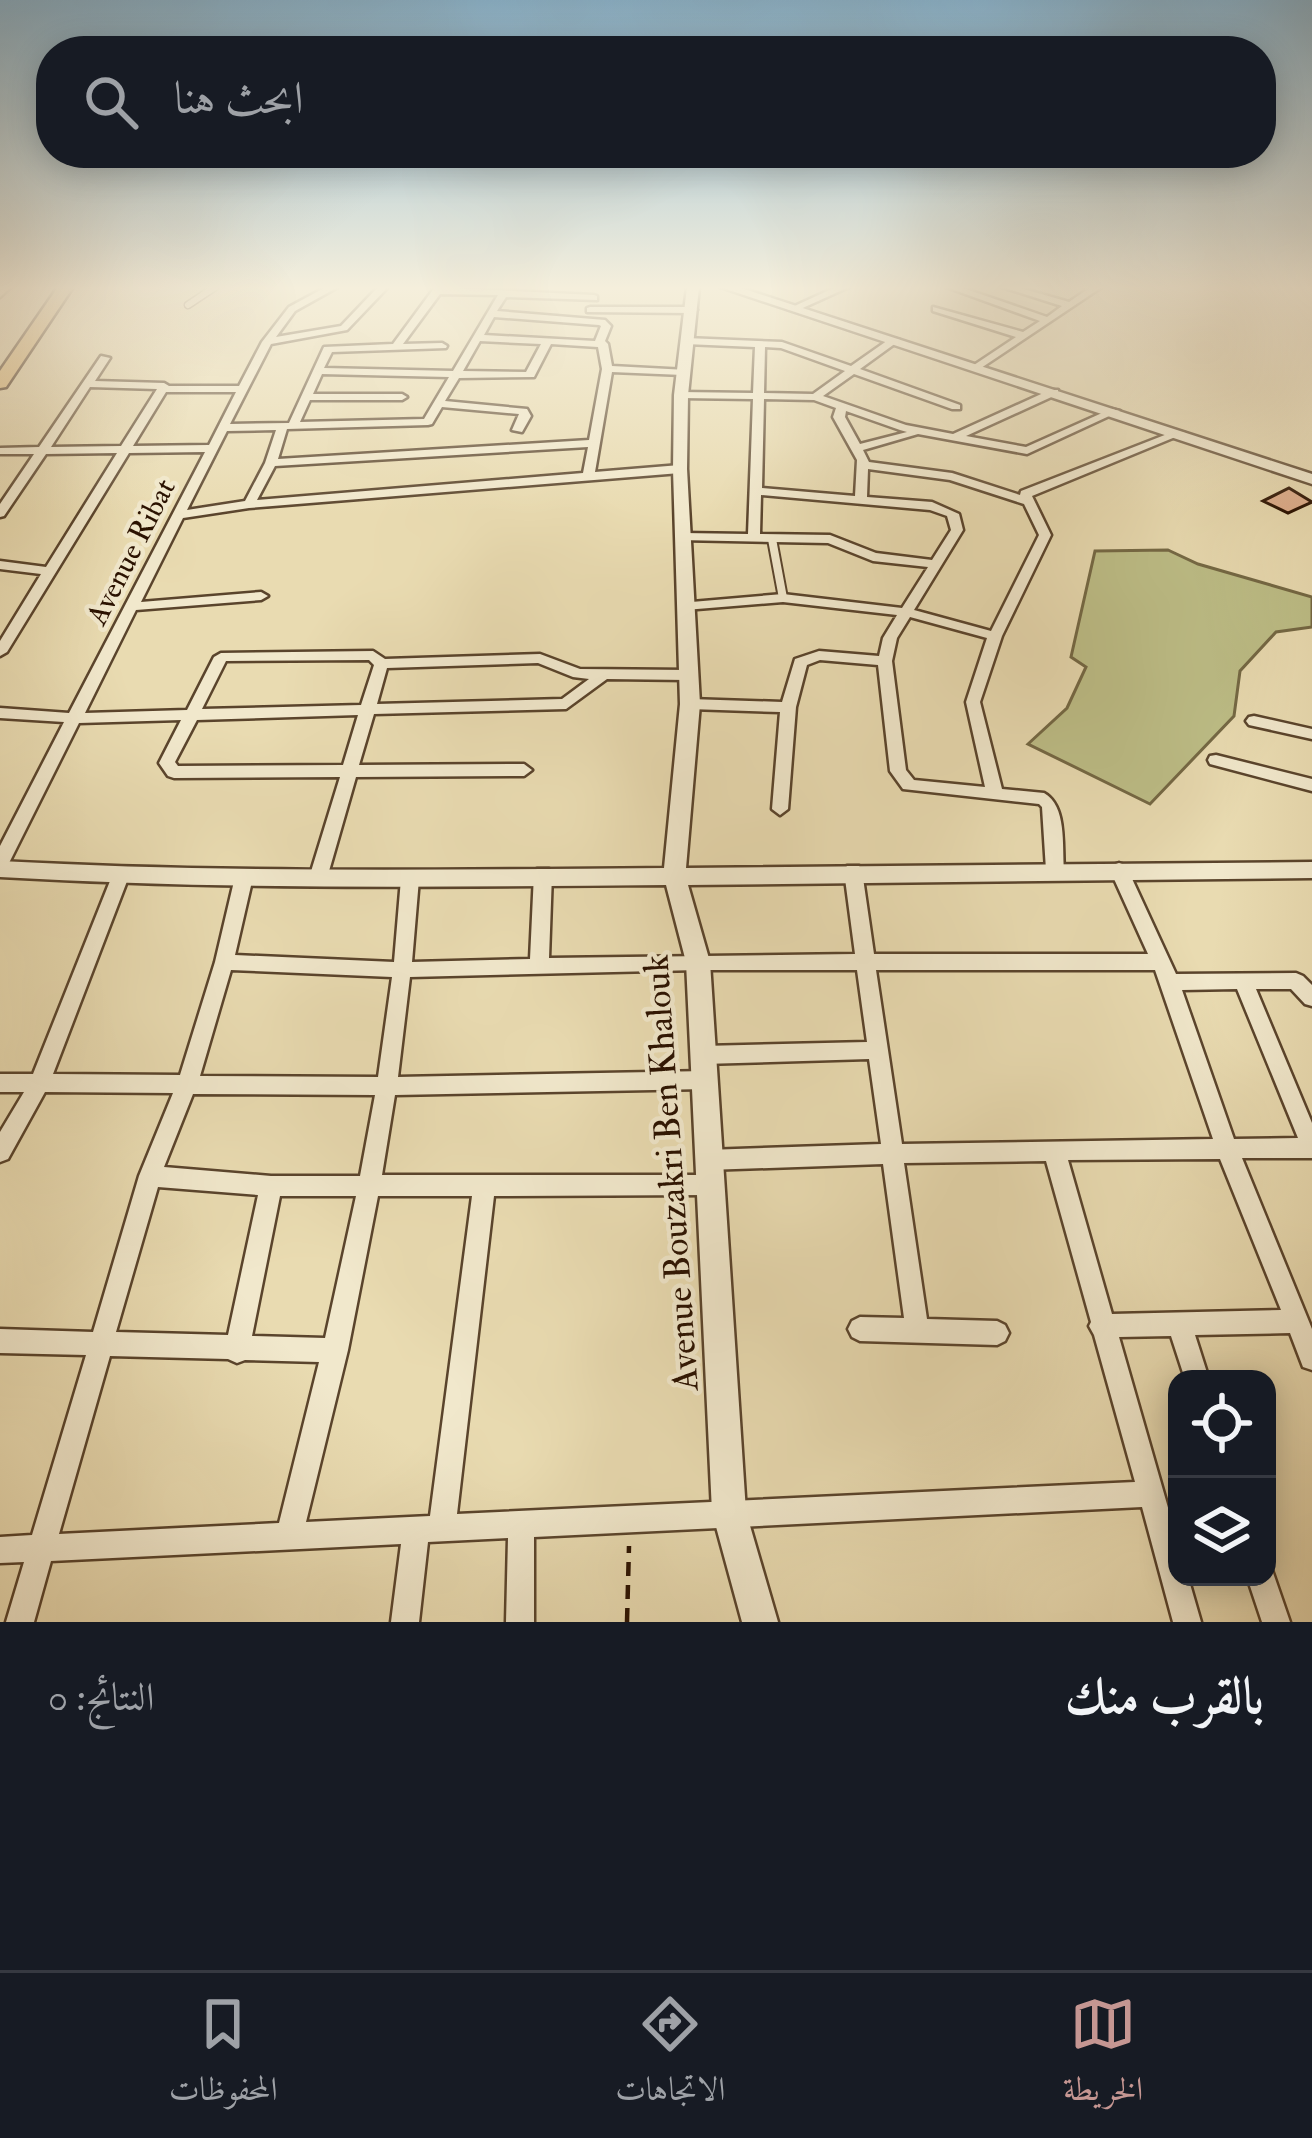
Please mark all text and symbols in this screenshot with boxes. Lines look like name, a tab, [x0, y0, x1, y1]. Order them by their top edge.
search box	[36, 36, 1276, 168]
icon: search	[78, 69, 144, 135]
text: ابحث هنا	[174, 71, 304, 127]
street label: Avenue Ribat	[78, 472, 184, 632]
street label: Avenue Bouzakri Ben Khalouk	[633, 953, 709, 1394]
map controls	[1168, 1370, 1276, 1586]
button: locate	[1168, 1370, 1276, 1478]
button: layers	[1168, 1478, 1276, 1586]
text: بالقرب منك	[1065, 1665, 1264, 1729]
text: النتائج: 0	[48, 1673, 154, 1722]
tab: المحفوظات	[169, 1991, 278, 2121]
tab: الاتجاهات	[615, 1991, 725, 2121]
tab: الخريطة	[1063, 1991, 1143, 2121]

